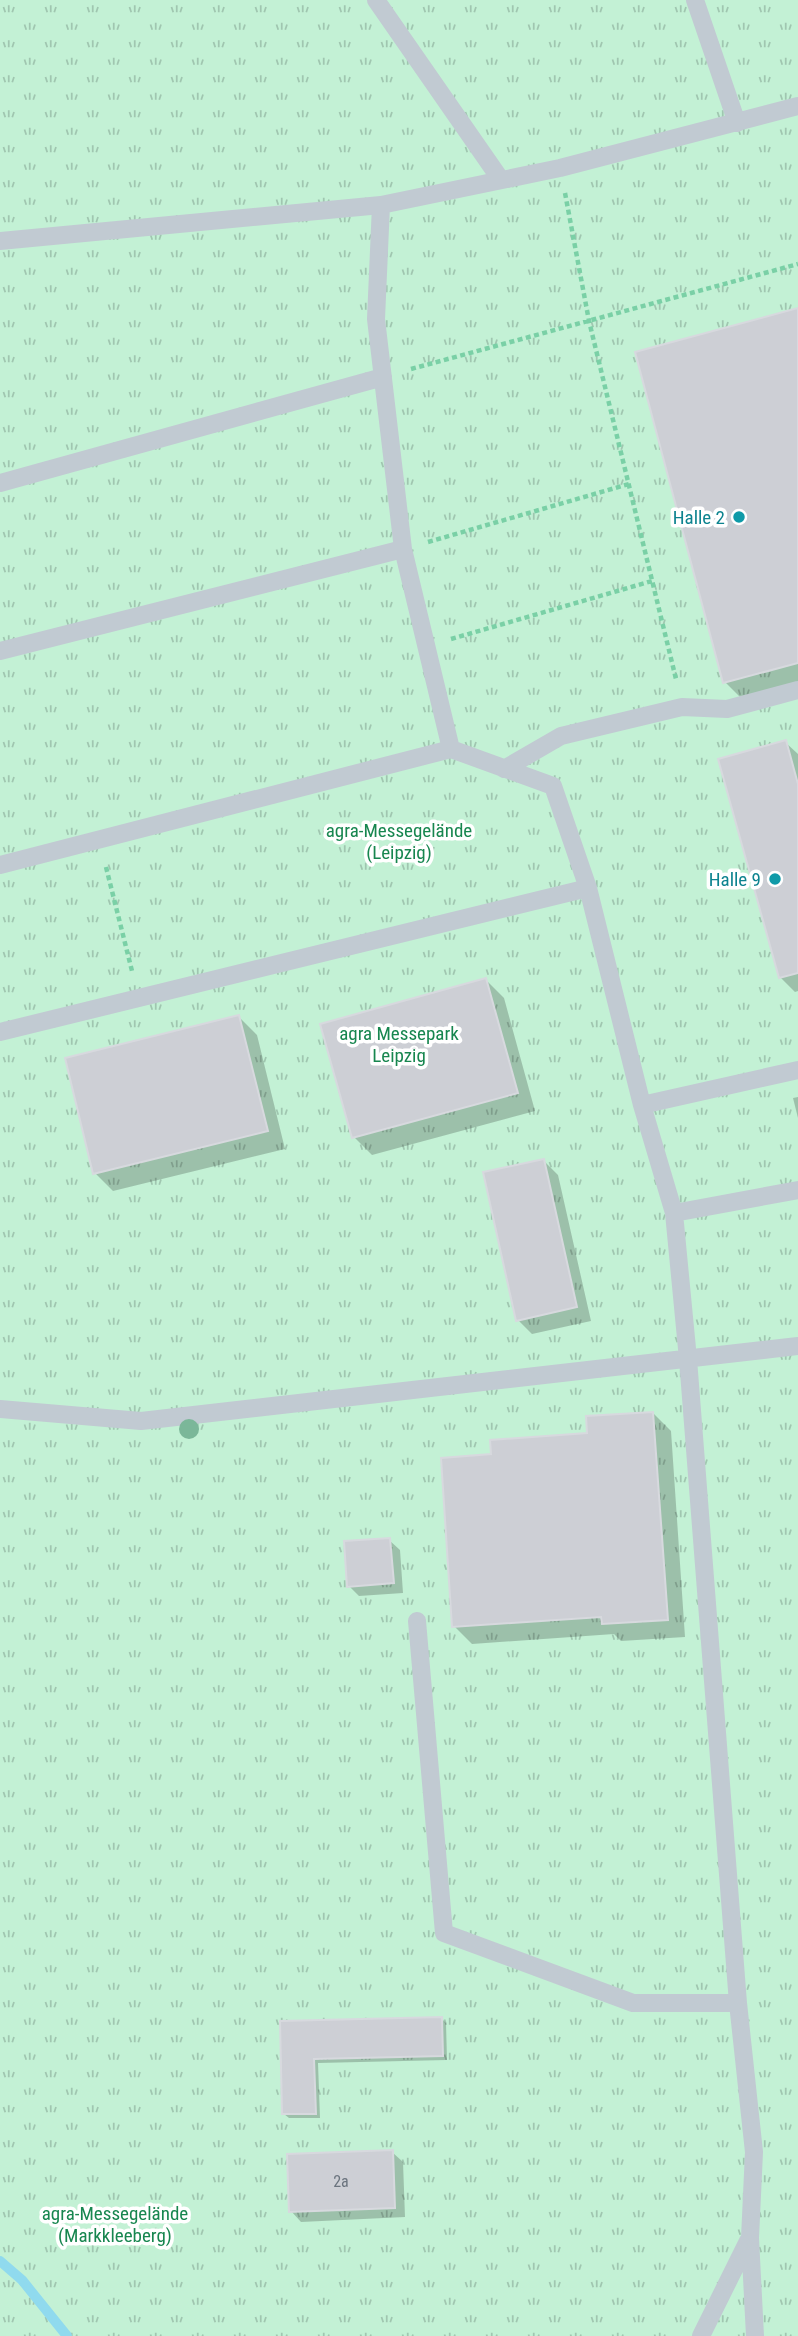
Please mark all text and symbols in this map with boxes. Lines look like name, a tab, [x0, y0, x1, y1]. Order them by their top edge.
place label: Halle 2	[673, 506, 725, 529]
marker: Halle 2	[731, 509, 747, 525]
park label: agra-Messegelände (Leipzig)	[326, 819, 472, 864]
place label: Halle 9	[709, 868, 761, 891]
marker: Halle 9	[767, 871, 783, 887]
park label: agra Messepark Leipzig	[339, 1022, 459, 1067]
house number: 2a	[333, 2172, 349, 2191]
park label: agra-Messegelände (Markkleeberg)	[42, 2202, 188, 2247]

